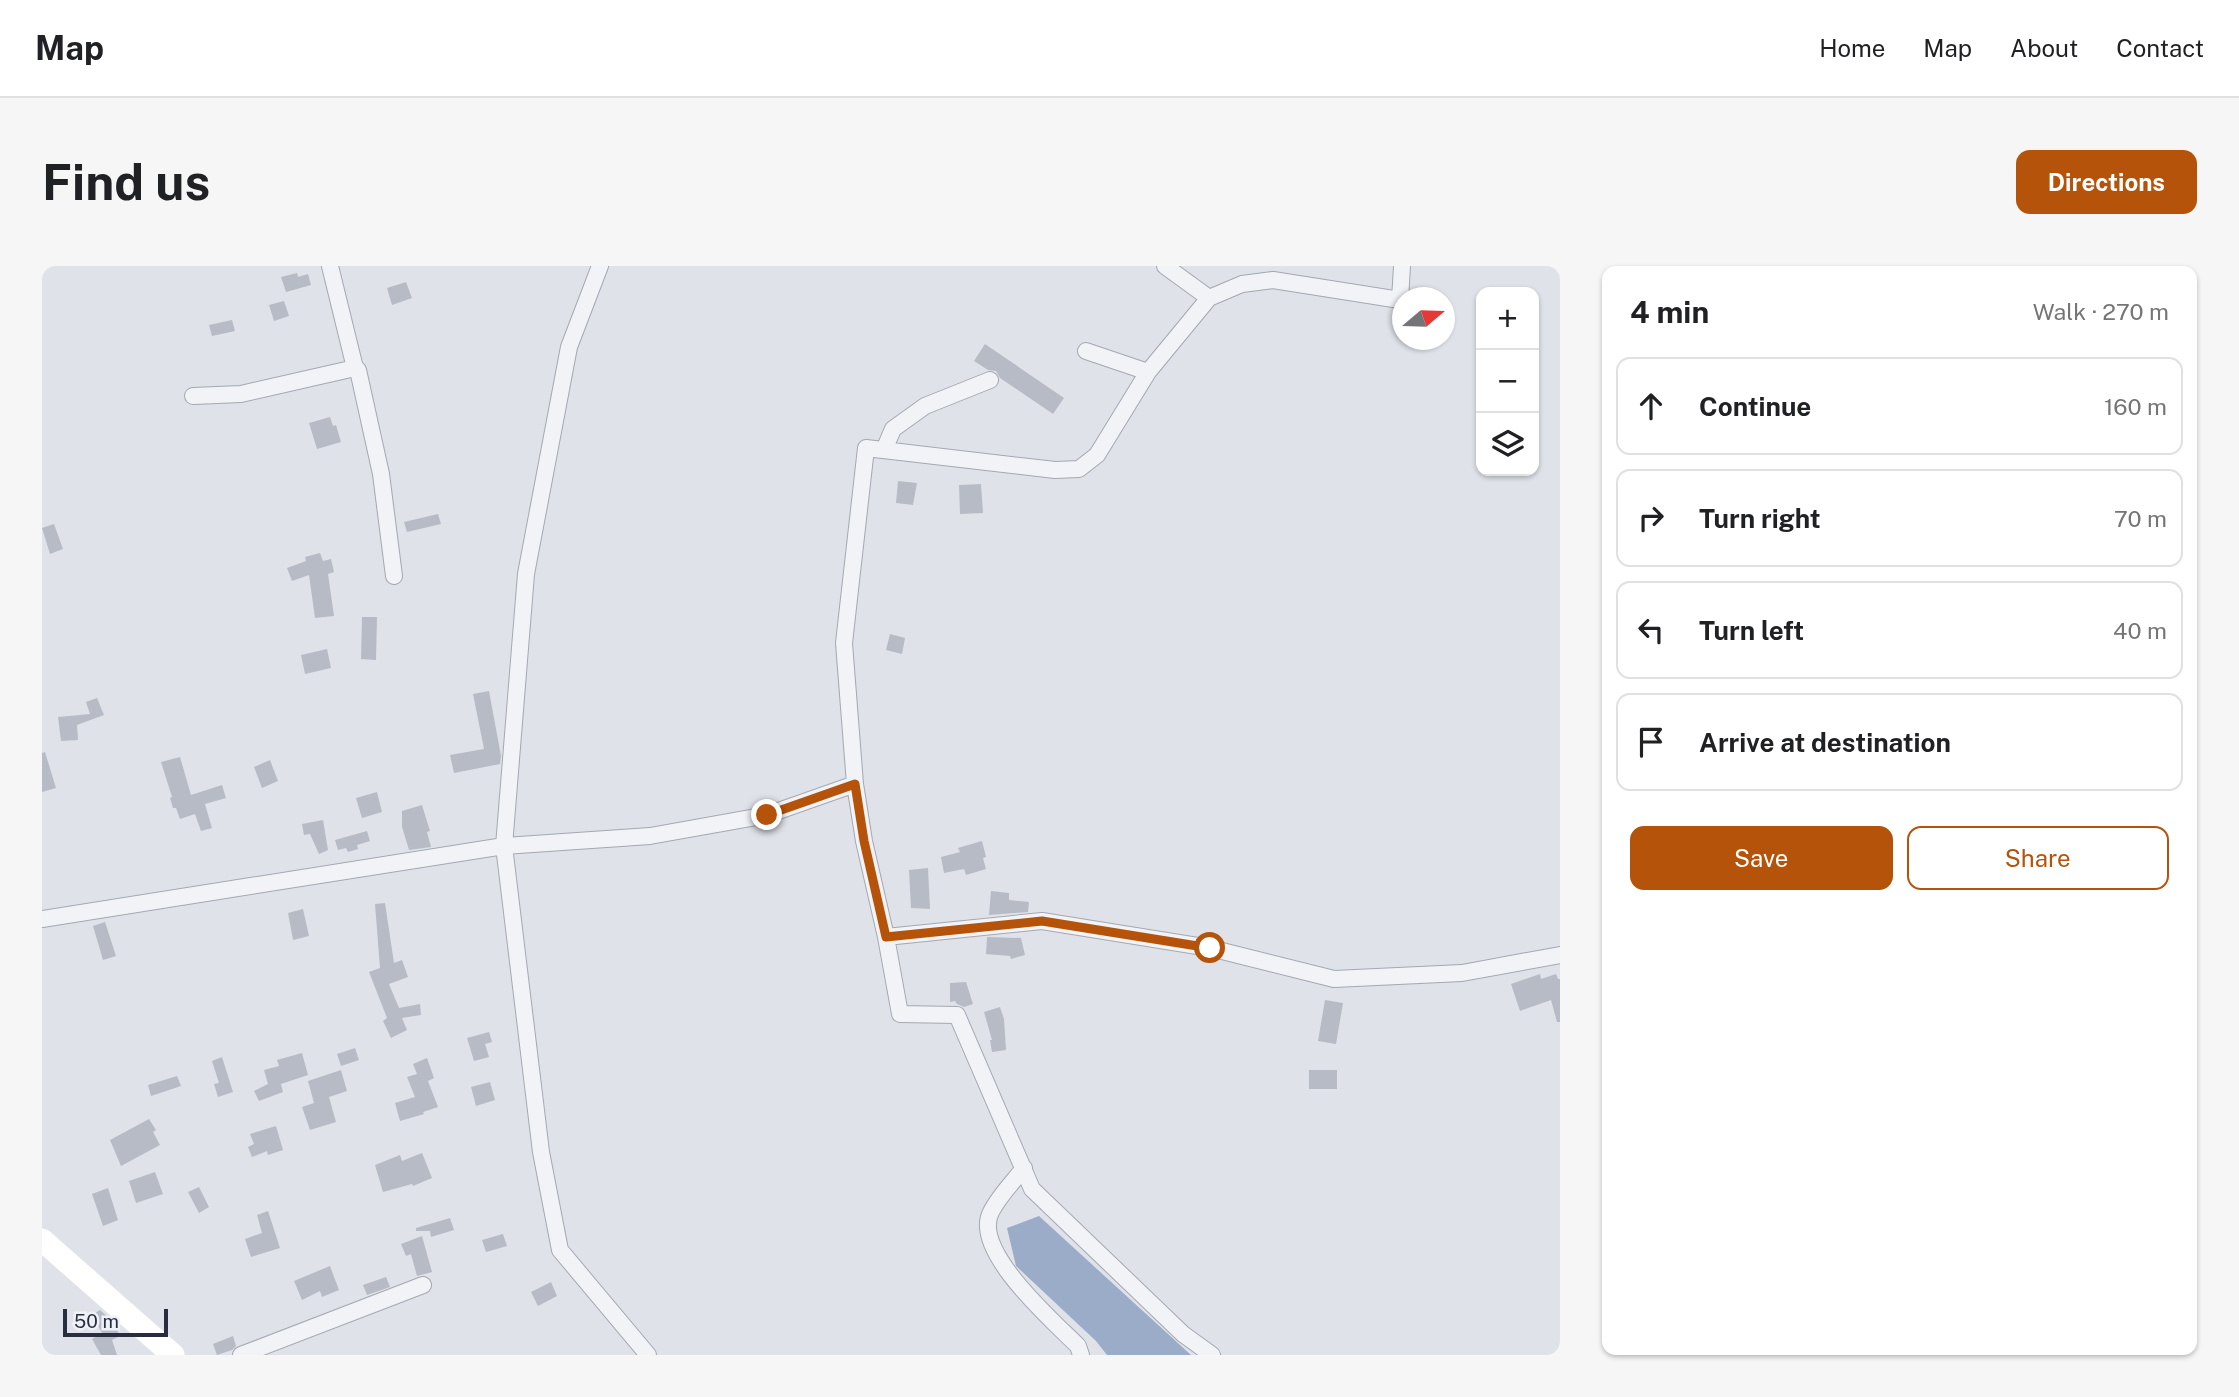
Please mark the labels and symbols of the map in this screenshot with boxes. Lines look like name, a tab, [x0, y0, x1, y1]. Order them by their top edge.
north arrow	[1392, 287, 1455, 350]
route end	[751, 799, 782, 830]
route start	[1194, 932, 1225, 963]
scale bar	[63, 1306, 168, 1338]

